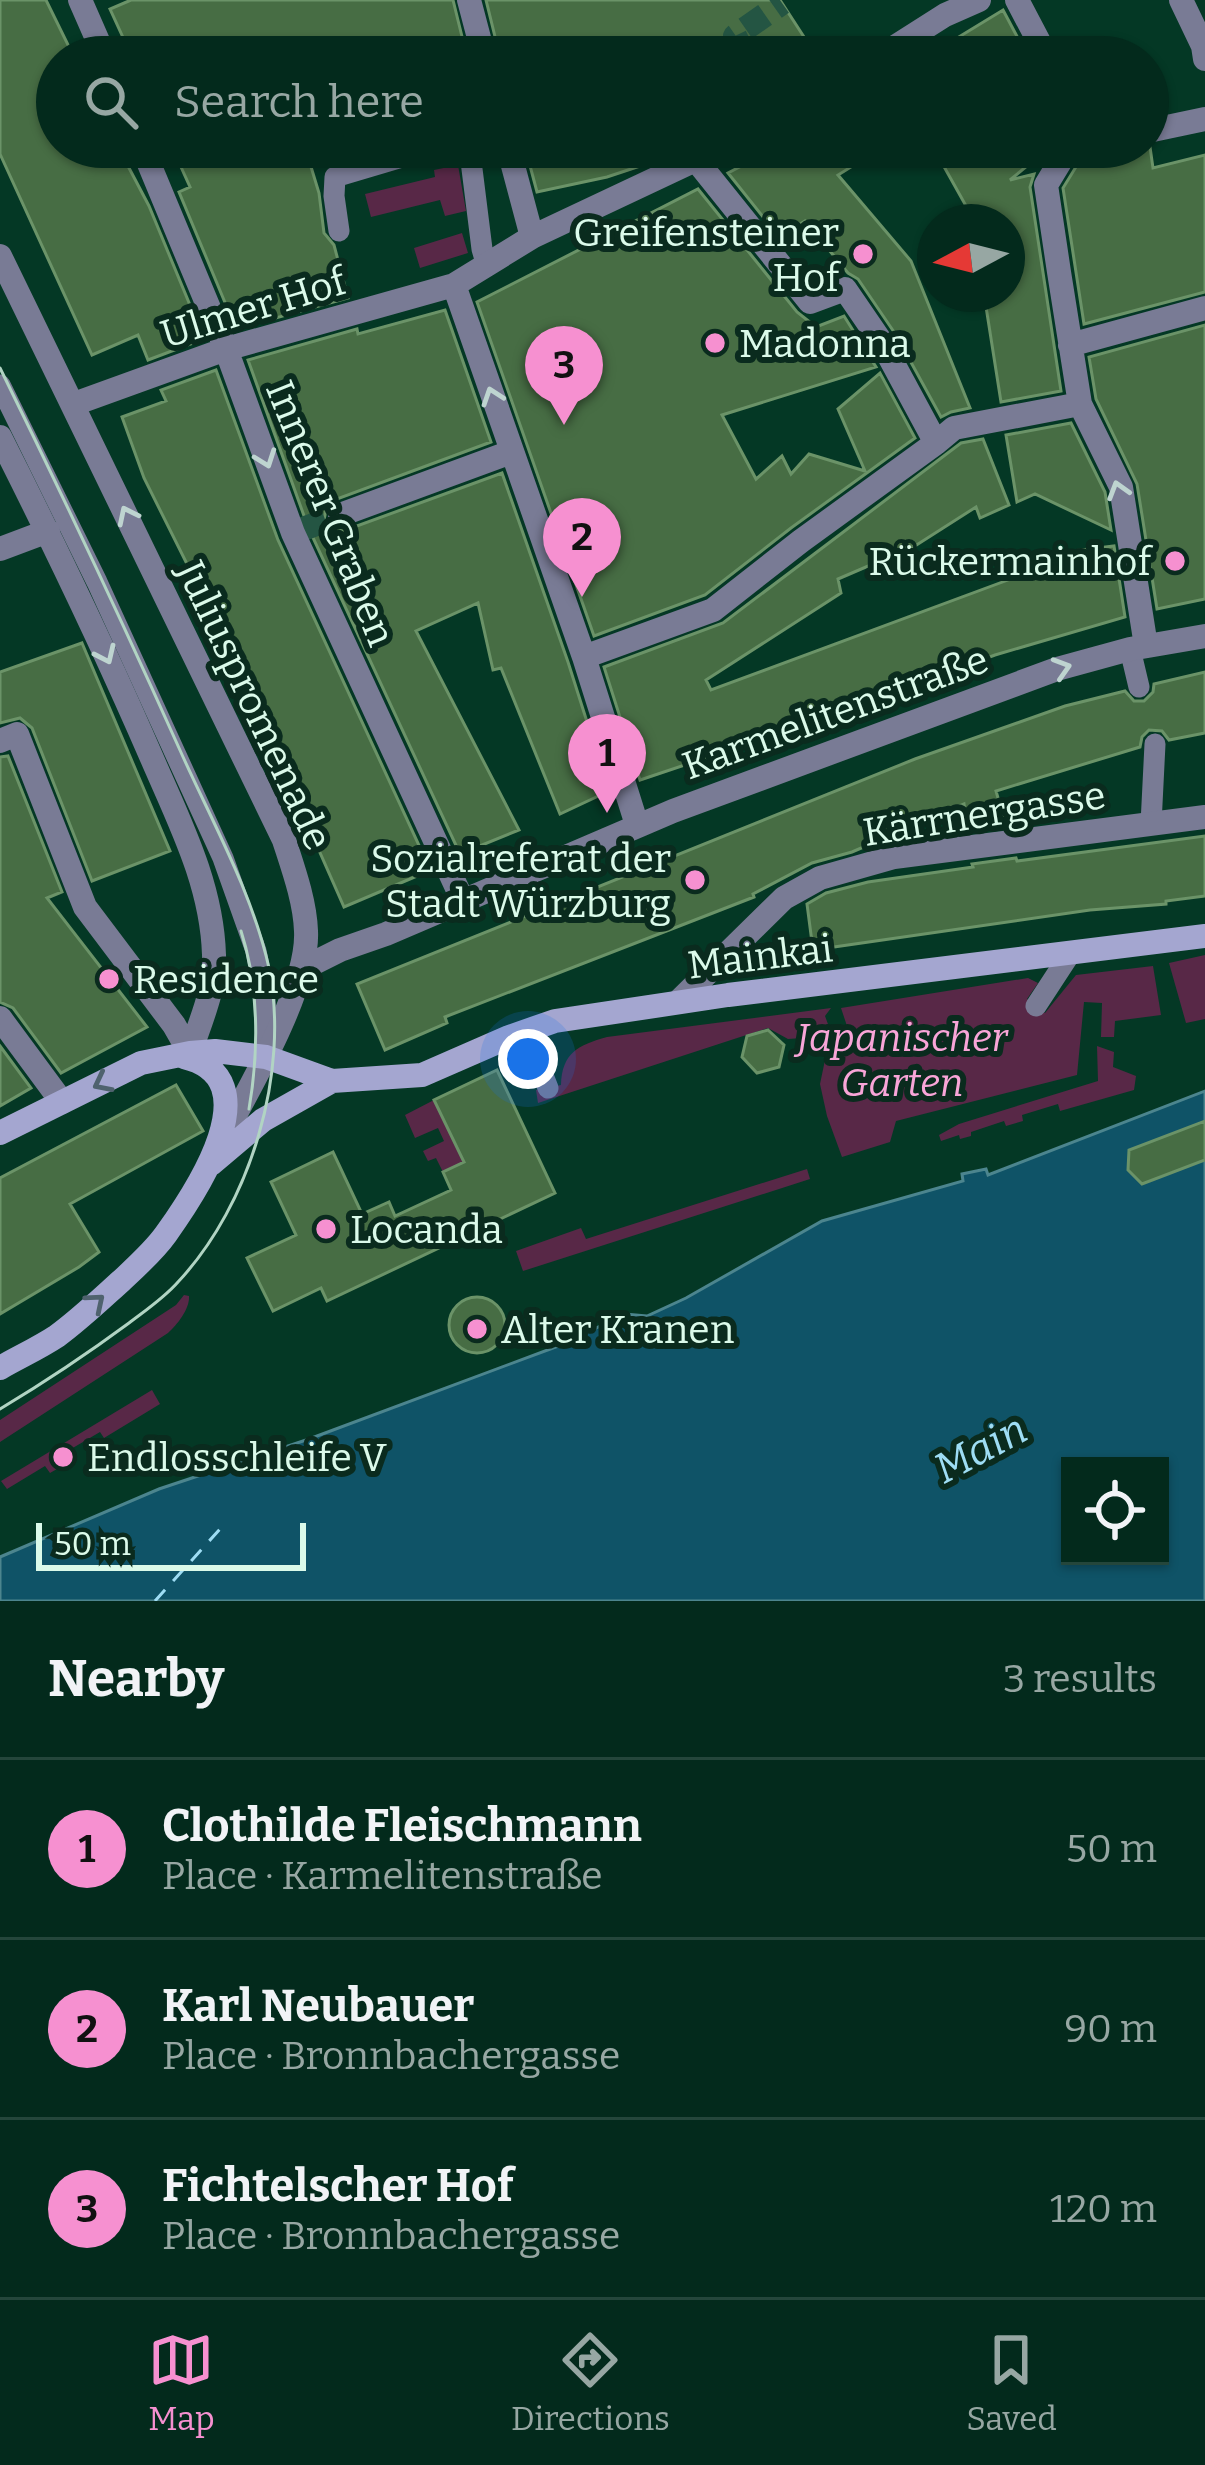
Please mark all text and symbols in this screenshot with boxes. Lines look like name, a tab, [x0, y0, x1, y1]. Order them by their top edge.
search box	[36, 36, 1169, 168]
icon: search	[78, 69, 144, 135]
text: Search here	[174, 75, 424, 129]
north arrow	[917, 204, 1025, 312]
place label: Greifensteiner Hof	[573, 210, 841, 301]
marker: Greifensteiner Hof	[850, 241, 876, 267]
street label: Ulmer Hof	[155, 257, 353, 358]
place label: Madonna	[739, 321, 911, 367]
pin: 3	[525, 326, 603, 425]
marker: Madonna	[702, 330, 728, 356]
street label: Innerer Graben	[256, 374, 404, 653]
one-way arrow	[482, 386, 506, 407]
one-way arrow	[252, 447, 276, 468]
one-way arrow	[1107, 480, 1132, 501]
pin: 2	[543, 498, 621, 597]
one-way arrow	[118, 506, 141, 527]
place label: Rückermainhof	[869, 539, 1153, 585]
marker: Rückermainhof	[1162, 548, 1188, 574]
street label: Juliuspromenade	[167, 553, 341, 857]
street label: Karmelitenstraße	[676, 636, 994, 790]
one-way arrow	[92, 643, 115, 664]
one-way arrow	[1051, 657, 1072, 682]
pin: 1	[568, 714, 646, 813]
street label: Kärrnergasse	[860, 772, 1109, 856]
place label: Sozialreferat der Stadt Würzburg	[370, 836, 671, 927]
marker: Sozialreferat der Stadt Würzburg	[682, 867, 708, 893]
street label: Mainkai	[685, 925, 835, 989]
place label: Residence	[133, 957, 319, 1003]
marker: Residence	[96, 966, 122, 992]
park label: Japanischer Garten	[794, 1015, 1010, 1106]
your location	[498, 1029, 558, 1089]
one-way arrow	[92, 1068, 114, 1091]
place label: Locanda	[350, 1207, 503, 1253]
marker: Locanda	[313, 1216, 339, 1242]
one-way arrow	[82, 1295, 104, 1317]
place label: Alter Kranen	[501, 1307, 735, 1353]
marker: Alter Kranen	[464, 1316, 490, 1342]
water label: Main	[926, 1404, 1035, 1494]
place label: Endlosschleife V	[87, 1435, 387, 1481]
marker: Endlosschleife V	[50, 1444, 76, 1470]
map controls	[1061, 1457, 1169, 1565]
button: locate	[1061, 1457, 1169, 1565]
scale bar	[36, 1517, 306, 1570]
text: 50 m	[54, 1524, 131, 1564]
text: Nearby	[48, 1648, 224, 1710]
text: 3 results	[1003, 1656, 1157, 1702]
text: Clothilde Fleischmann	[162, 1799, 642, 1853]
text: 1	[79, 1826, 95, 1872]
text: 50 m	[1066, 1826, 1157, 1872]
text: Place · Karmelitenstraße	[162, 1853, 603, 1899]
text: Karl Neubauer	[162, 1979, 474, 2033]
text: 2	[76, 2006, 98, 2052]
text: 90 m	[1064, 2006, 1157, 2052]
text: Place · Bronnbachergasse	[162, 2033, 620, 2079]
text: Fichtelscher Hof	[162, 2159, 514, 2213]
text: 3	[76, 2186, 98, 2232]
text: 120 m	[1050, 2186, 1157, 2232]
text: Place · Bronnbachergasse	[162, 2213, 620, 2259]
tab: Map	[148, 2327, 215, 2439]
tab: Directions	[511, 2327, 670, 2439]
tab: Saved	[966, 2327, 1057, 2439]

